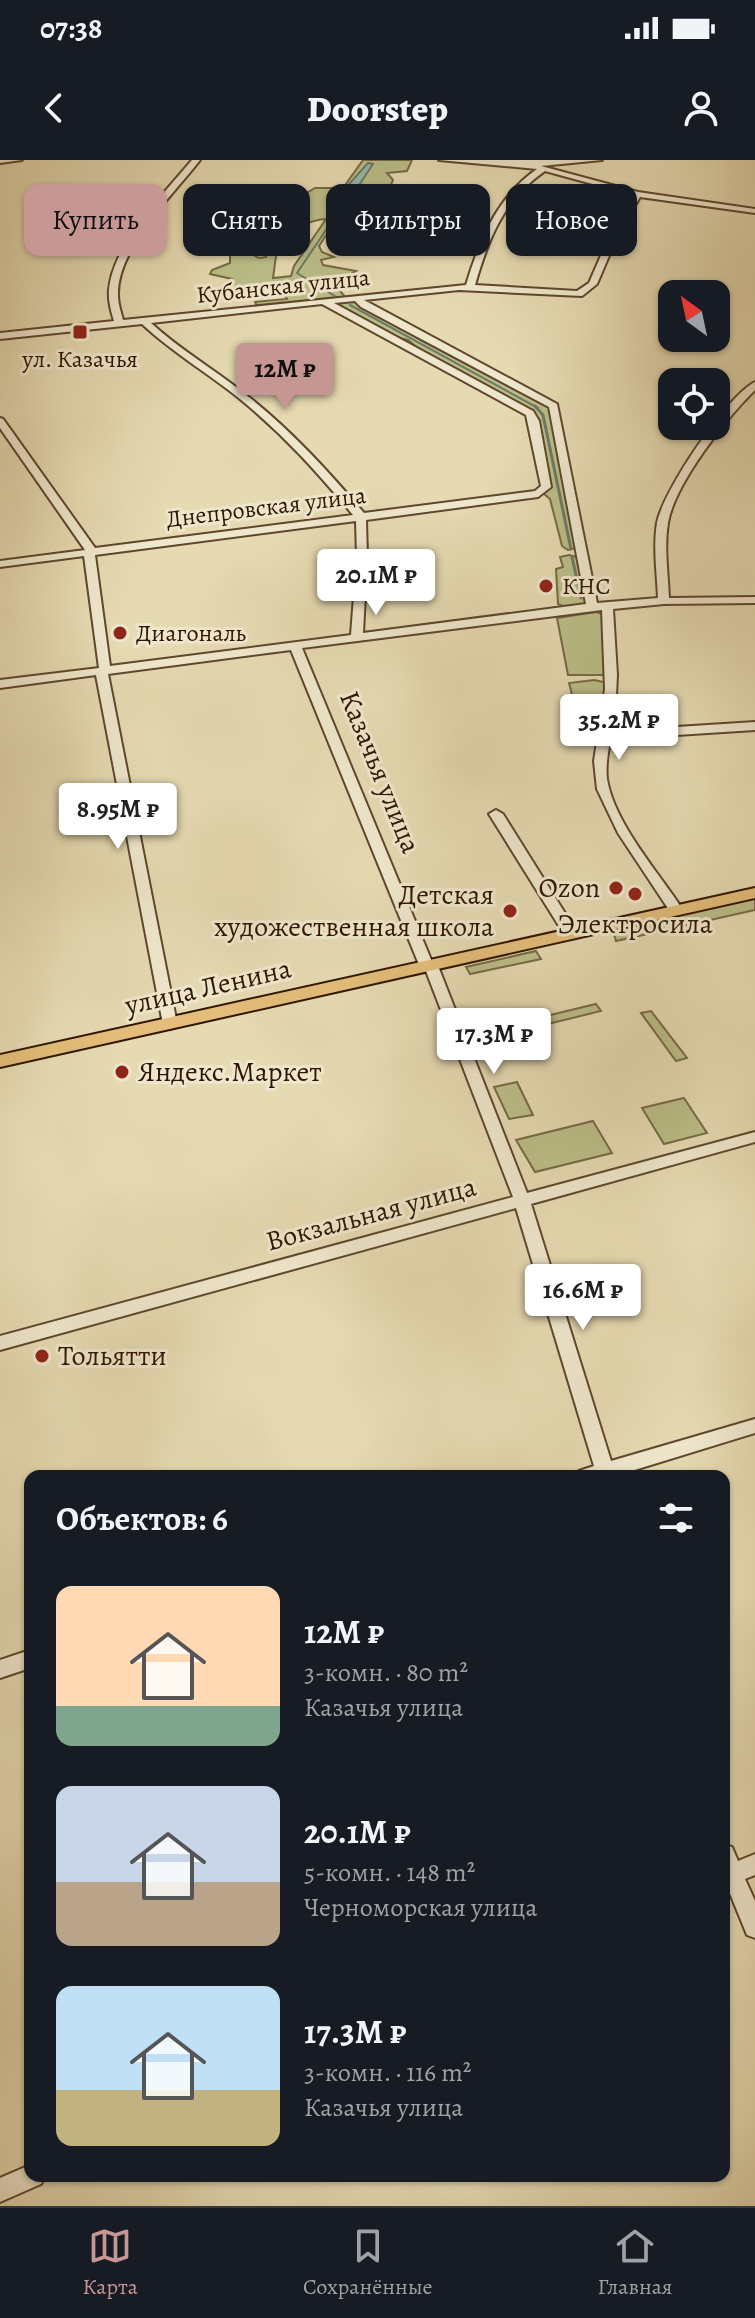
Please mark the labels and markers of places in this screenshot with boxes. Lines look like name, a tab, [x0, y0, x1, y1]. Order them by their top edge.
marker: ул. Казачья	[71, 323, 89, 341]
place label: ул. Казачья	[21, 343, 138, 375]
pin: 12M ₽	[229, 343, 341, 411]
pin: 20.1M ₽	[302, 549, 450, 617]
place label: КНС	[562, 570, 610, 602]
marker: КНС	[537, 577, 555, 595]
place label: Диагональ	[136, 617, 247, 649]
marker: Диагональ	[111, 624, 129, 642]
pin: 35.2M ₽	[545, 694, 693, 762]
pin: 8.95M ₽	[44, 783, 192, 851]
place label: Ozon	[538, 869, 600, 907]
place label: Детская художественная школа	[214, 876, 494, 946]
marker: Ozon	[607, 879, 625, 897]
marker: Электросила	[626, 885, 644, 903]
marker: Детская художественная школа	[501, 902, 519, 920]
place label: Электросила	[557, 905, 713, 943]
pin: 17.3M ₽	[420, 1008, 568, 1076]
place label: Яндекс.Маркет	[138, 1053, 322, 1091]
marker: Яндекс.Маркет	[113, 1063, 131, 1081]
pin: 16.6M ₽	[509, 1264, 657, 1332]
place label: Тольятти	[58, 1337, 167, 1375]
marker: Тольятти	[33, 1347, 51, 1365]

